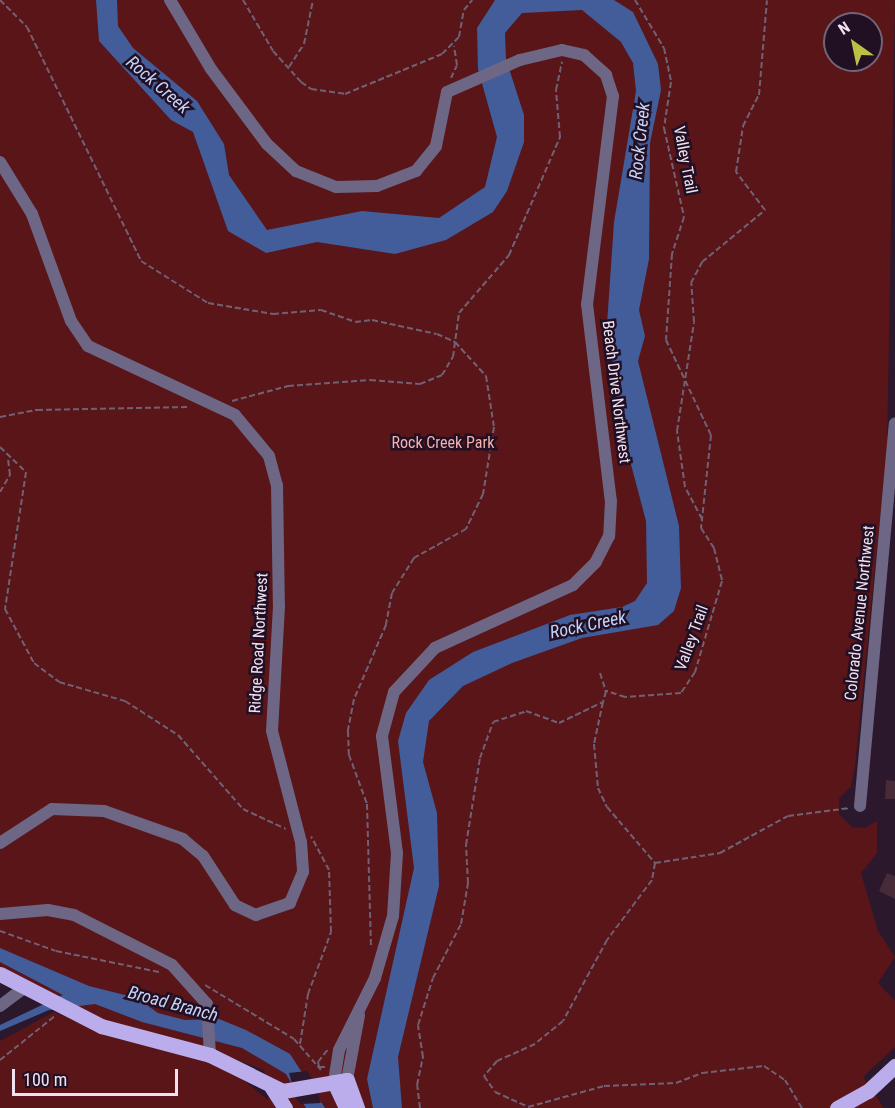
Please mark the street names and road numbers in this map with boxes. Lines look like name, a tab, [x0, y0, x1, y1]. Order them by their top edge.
street label: Valley Trail	[669, 124, 701, 196]
street label: Beach Drive Northwest	[598, 319, 634, 465]
street label: Colorado Avenue Northwest	[841, 524, 879, 702]
street label: Ridge Road Northwest	[246, 572, 272, 714]
street label: Valley Trail	[671, 602, 713, 674]

